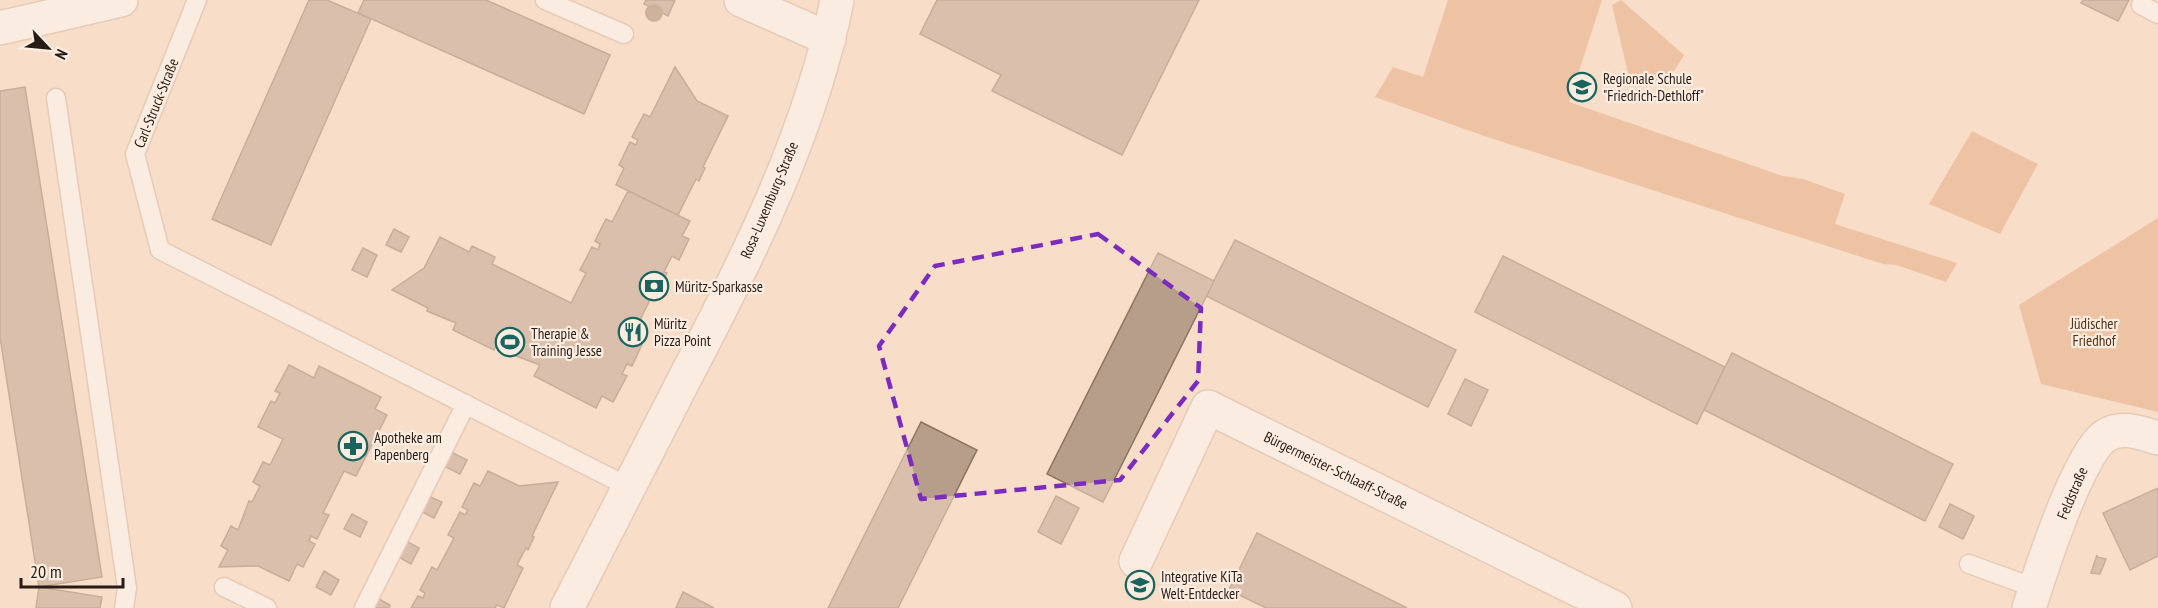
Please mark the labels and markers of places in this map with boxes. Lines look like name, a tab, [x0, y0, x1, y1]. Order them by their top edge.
place label: Regionale Schule "Friedrich-Dethloff"	[1603, 69, 1704, 105]
school or university icon: Regionale Schule "Friedrich-Dethloff"	[1566, 71, 1598, 103]
bank icon: Müritz-Sparkasse	[638, 270, 670, 302]
place label: Müritz-Sparkasse	[675, 277, 763, 296]
place label: Müritz Pizza Point	[654, 314, 711, 350]
restaurant icon: Müritz Pizza Point	[617, 316, 649, 348]
place label: Therapie & Training Jesse	[531, 324, 602, 360]
sports icon: Therapie & Training Jesse	[494, 326, 526, 358]
place label: Apotheke am Papenberg	[374, 428, 442, 464]
pharmacy icon: Apotheke am Papenberg	[337, 430, 369, 462]
place label: Integrative KiTa Welt-Entdecker	[1161, 567, 1242, 603]
school or university icon: Integrative KiTa Welt-Entdecker	[1124, 569, 1156, 601]

